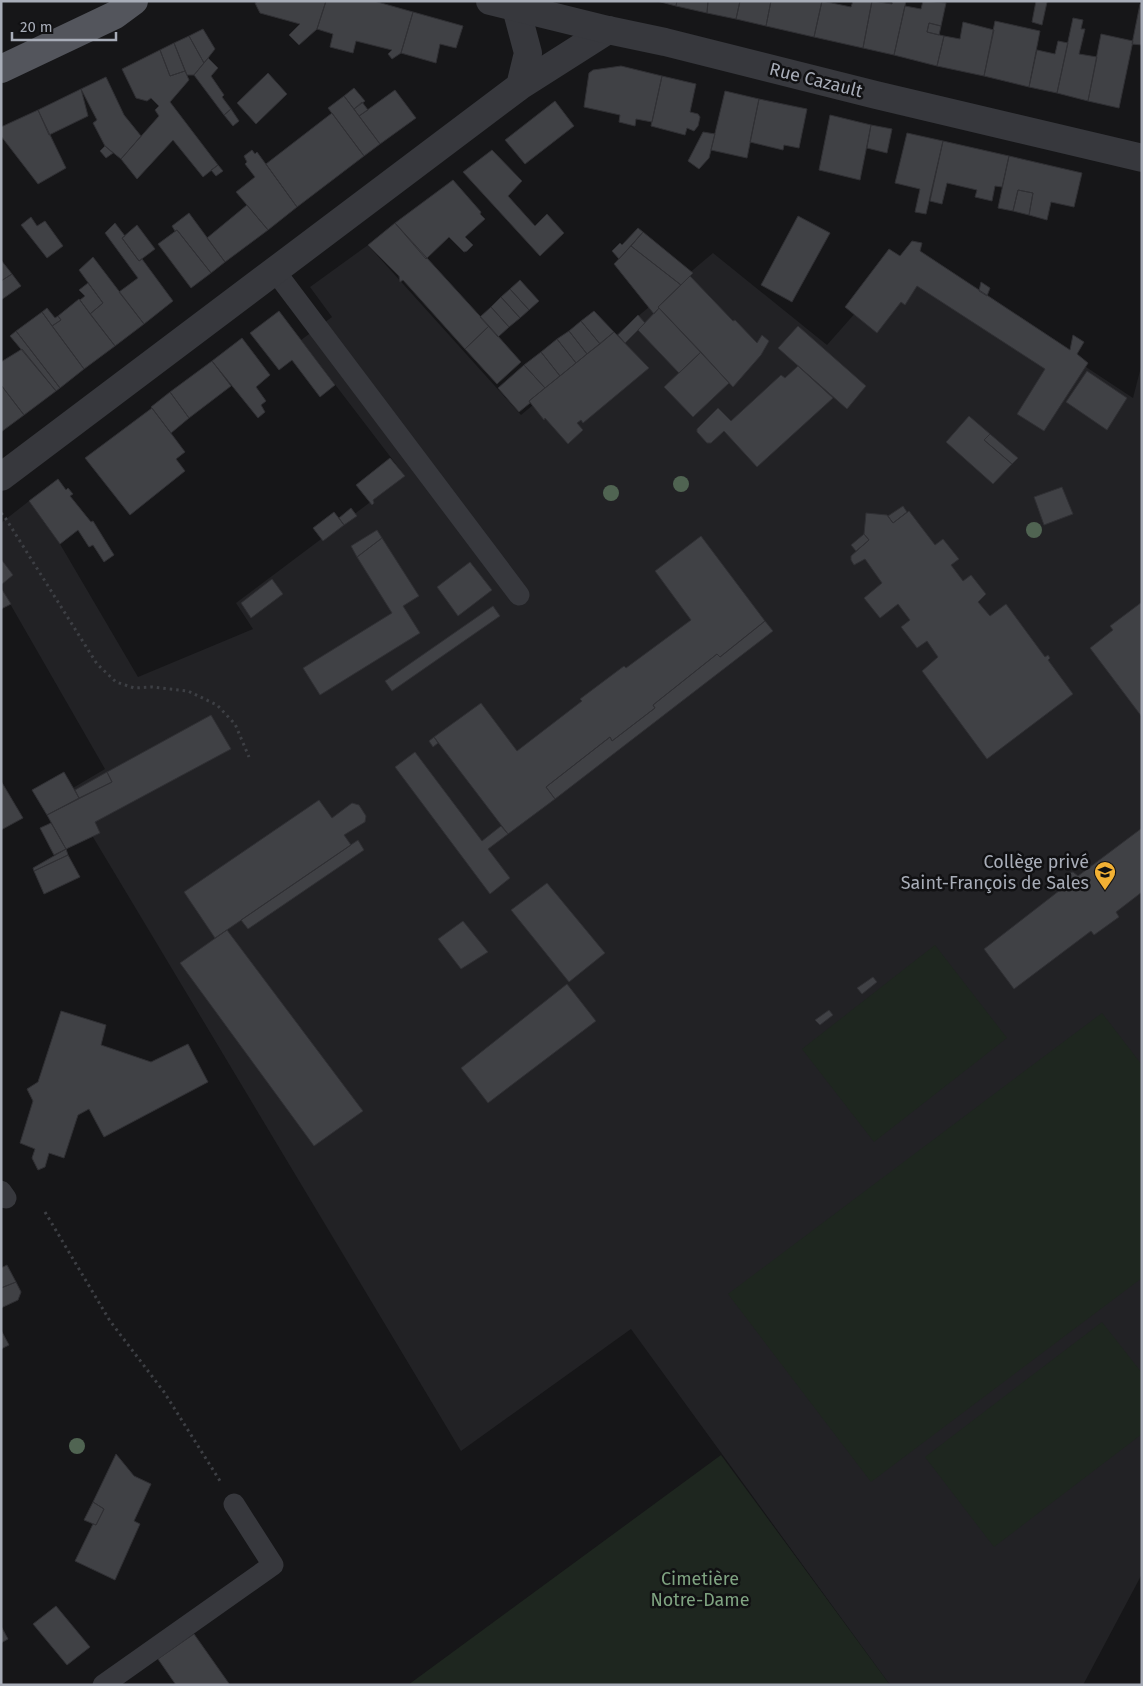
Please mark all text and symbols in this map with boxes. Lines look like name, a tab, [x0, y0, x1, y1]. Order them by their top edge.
scale bar	[12, 10, 116, 42]
text: 20 m	[20, 18, 53, 36]
street label: Rue Cazault	[767, 58, 865, 102]
place label: Collège privé Saint-François de Sales	[901, 851, 1089, 894]
school or university icon: Collège privé Saint-François de Sales	[1093, 860, 1117, 891]
park label: Cimetière Notre-Dame	[650, 1568, 750, 1611]

